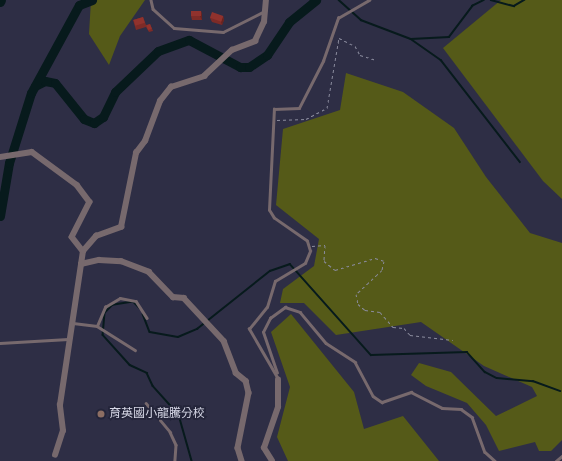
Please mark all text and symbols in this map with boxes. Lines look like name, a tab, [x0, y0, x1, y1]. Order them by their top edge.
place label: 育英國小龍騰分校	[109, 407, 205, 421]
marker: 育英國小龍騰分校	[96, 409, 106, 419]

